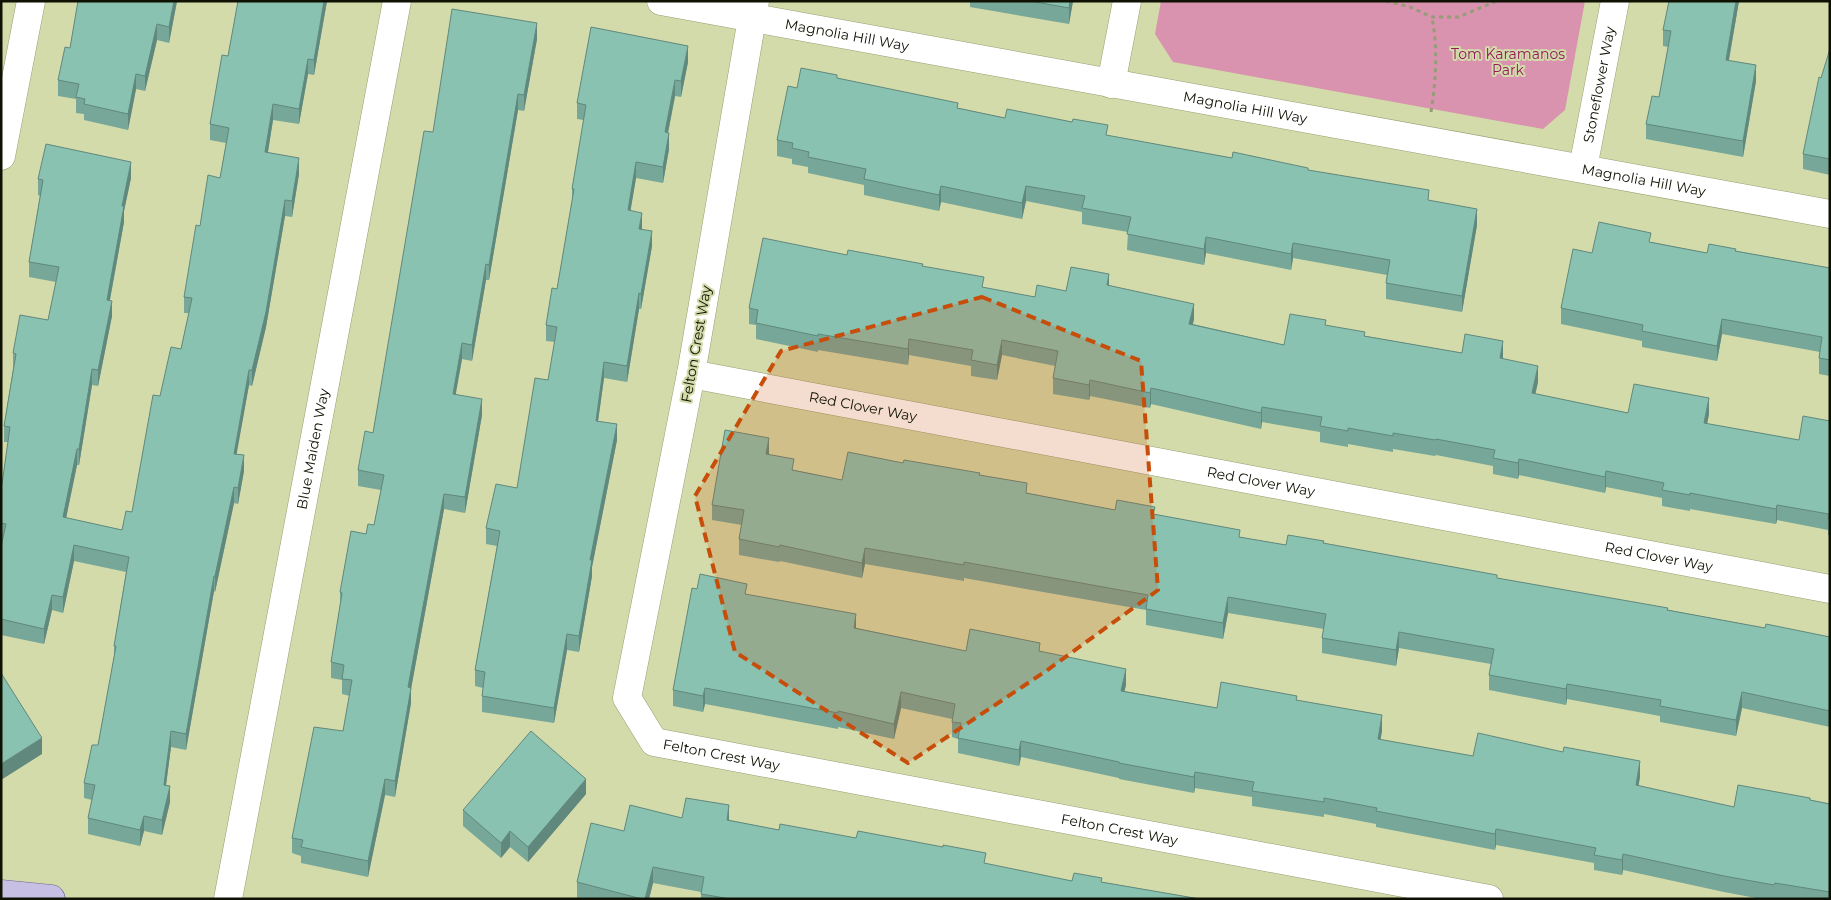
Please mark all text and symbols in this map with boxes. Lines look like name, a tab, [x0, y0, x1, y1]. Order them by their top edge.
street label: Magnolia Hill Way	[783, 15, 911, 55]
street label: Stoneflower Way	[1579, 24, 1619, 144]
park label: Tom Karamanos Park	[1451, 45, 1565, 79]
street label: Magnolia Hill Way	[1182, 87, 1309, 128]
street label: Magnolia Hill Way	[1580, 160, 1708, 200]
street label: Felton Crest Way	[677, 284, 715, 404]
street label: Blue Maiden Way	[293, 386, 333, 511]
street label: Red Clover Way	[807, 387, 919, 426]
street label: Red Clover Way	[1205, 463, 1317, 501]
street label: Red Clover Way	[1603, 538, 1715, 576]
street label: Felton Crest Way	[662, 735, 782, 775]
street label: Felton Crest Way	[1060, 810, 1180, 849]

